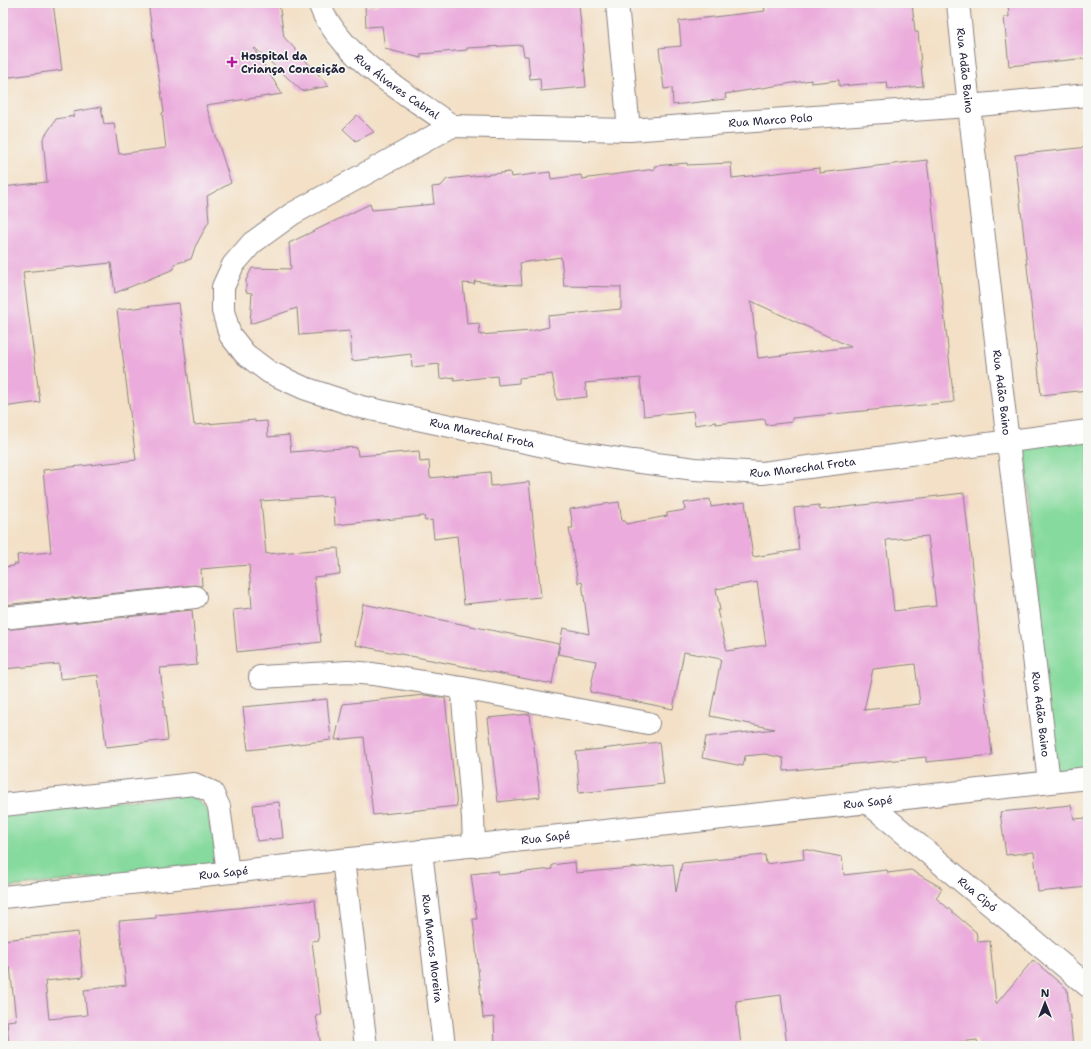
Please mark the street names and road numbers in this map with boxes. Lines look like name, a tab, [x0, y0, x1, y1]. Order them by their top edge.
street label: Rua Adão Baino	[953, 27, 977, 114]
street label: Rua Álvares Cabral	[351, 50, 443, 123]
street label: Rua Marco Polo	[728, 109, 813, 130]
street label: Rua Adão Baino	[989, 349, 1015, 436]
street label: Rua Marechal Frota	[429, 414, 536, 451]
street label: Rua Marechal Frota	[749, 454, 857, 481]
street label: Rua Adão Baino	[1028, 671, 1053, 758]
street label: Rua Sapé	[842, 792, 893, 812]
street label: Rua Sapé	[520, 827, 571, 848]
street label: Rua Sapé	[198, 863, 249, 883]
street label: Rua Cipó	[955, 873, 1001, 915]
street label: Rua Marcos Moreira	[419, 893, 446, 1004]

